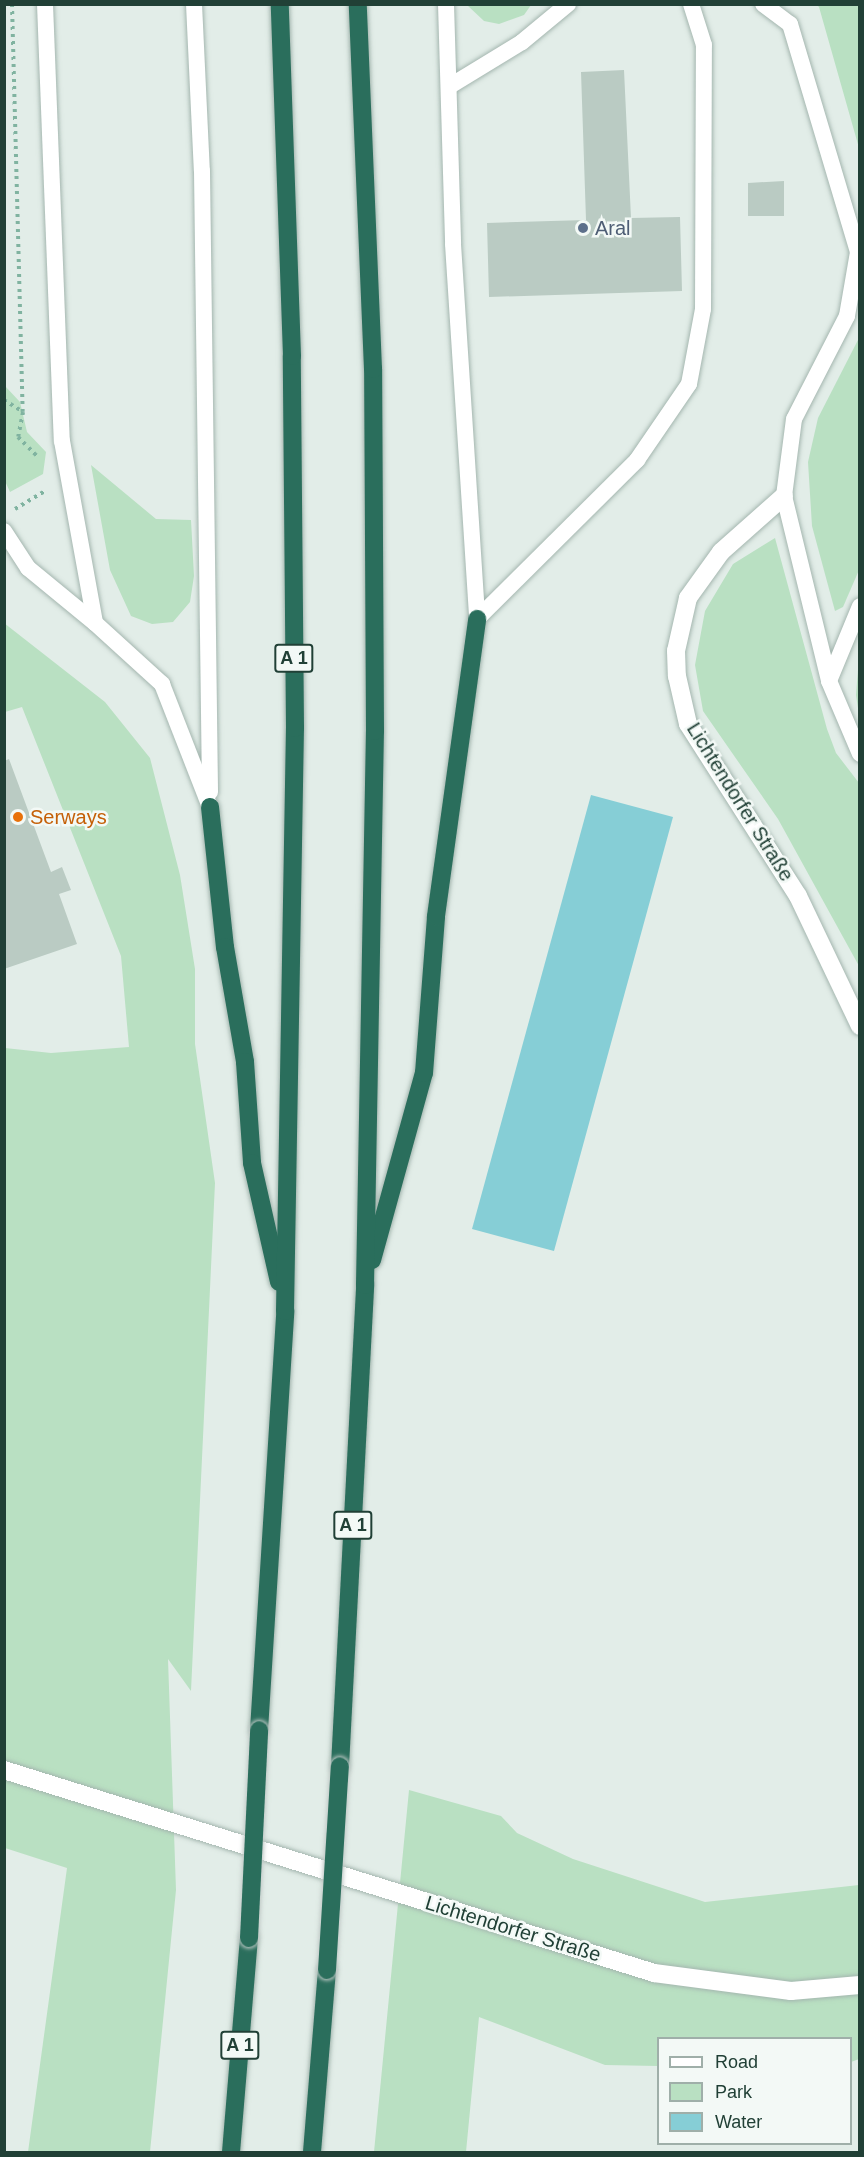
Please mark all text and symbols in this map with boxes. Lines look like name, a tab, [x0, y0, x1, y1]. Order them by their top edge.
place label: Aral	[595, 216, 631, 240]
marker: Aral	[576, 221, 590, 235]
road number: A 1	[273, 643, 315, 673]
street label: Lichtendorfer Straße	[682, 718, 798, 886]
place label: Serways	[30, 805, 107, 829]
marker: Serways	[11, 810, 25, 824]
road number: A 1	[332, 1510, 374, 1540]
street label: Lichtendorfer Straße	[422, 1891, 604, 1967]
road number: A 1	[219, 2030, 261, 2060]
legend	[657, 2037, 852, 2145]
text: Road	[715, 2052, 758, 2072]
text: Park	[715, 2082, 752, 2102]
text: Water	[715, 2112, 762, 2132]

